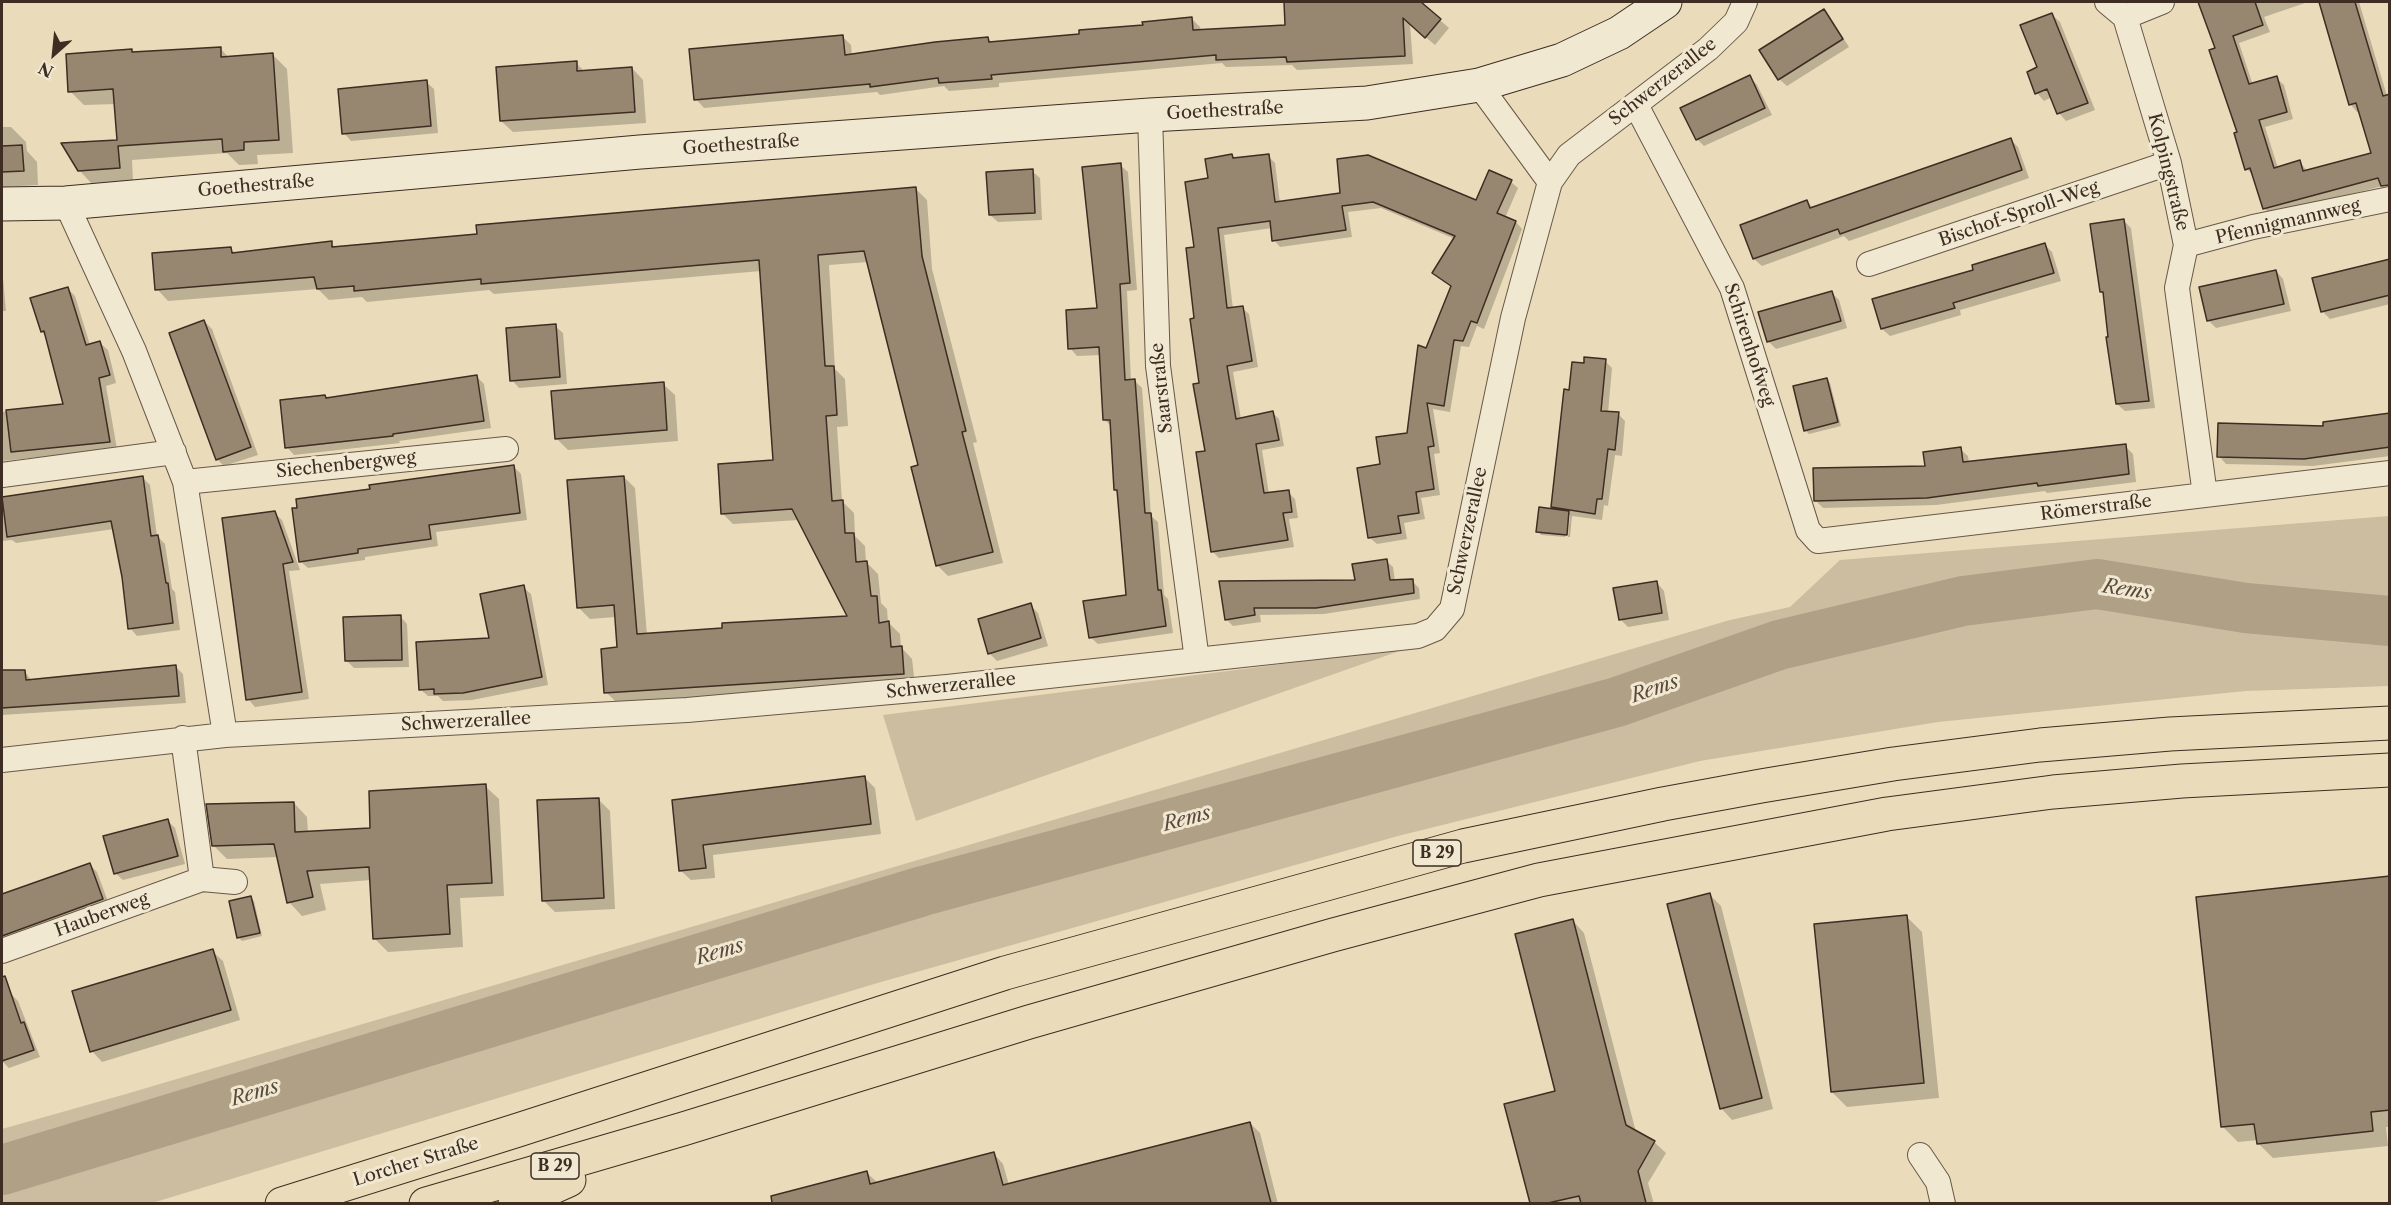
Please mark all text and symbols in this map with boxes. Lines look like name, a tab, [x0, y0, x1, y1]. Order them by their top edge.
north arrow	[24, 24, 84, 84]
street label: Schwerzerallee	[1605, 33, 1721, 131]
text: N	[35, 58, 57, 82]
street label: Goethestraße	[1166, 97, 1284, 125]
street label: Kolpingstraße	[2143, 111, 2193, 233]
street label: Goethestraße	[682, 130, 800, 160]
street label: Goethestraße	[197, 170, 315, 202]
street label: Bischof-Sproll-Weg	[1936, 176, 2102, 252]
street label: Pfennigmannweg	[2213, 195, 2363, 249]
street label: Schirenhofweg	[1719, 281, 1779, 409]
street label: Saarstraße	[1147, 342, 1177, 434]
street label: Siechenbergweg	[275, 447, 417, 483]
street label: Schwerzerallee	[1444, 465, 1492, 597]
street label: Römerstraße	[2039, 490, 2153, 526]
water label: Rems	[2101, 575, 2153, 605]
street label: Schwerzerallee	[885, 668, 1017, 704]
water label: Rems	[1628, 670, 1682, 708]
street label: Schwerzerallee	[400, 708, 532, 736]
water label: Rems	[1160, 801, 1214, 837]
road number: B 29	[1413, 840, 1461, 866]
street label: Hauberweg	[52, 888, 152, 942]
water label: Rems	[693, 933, 747, 971]
water label: Rems	[228, 1074, 282, 1112]
street label: Lorcher Straße	[351, 1133, 481, 1191]
road number: B 29	[531, 1153, 579, 1179]

